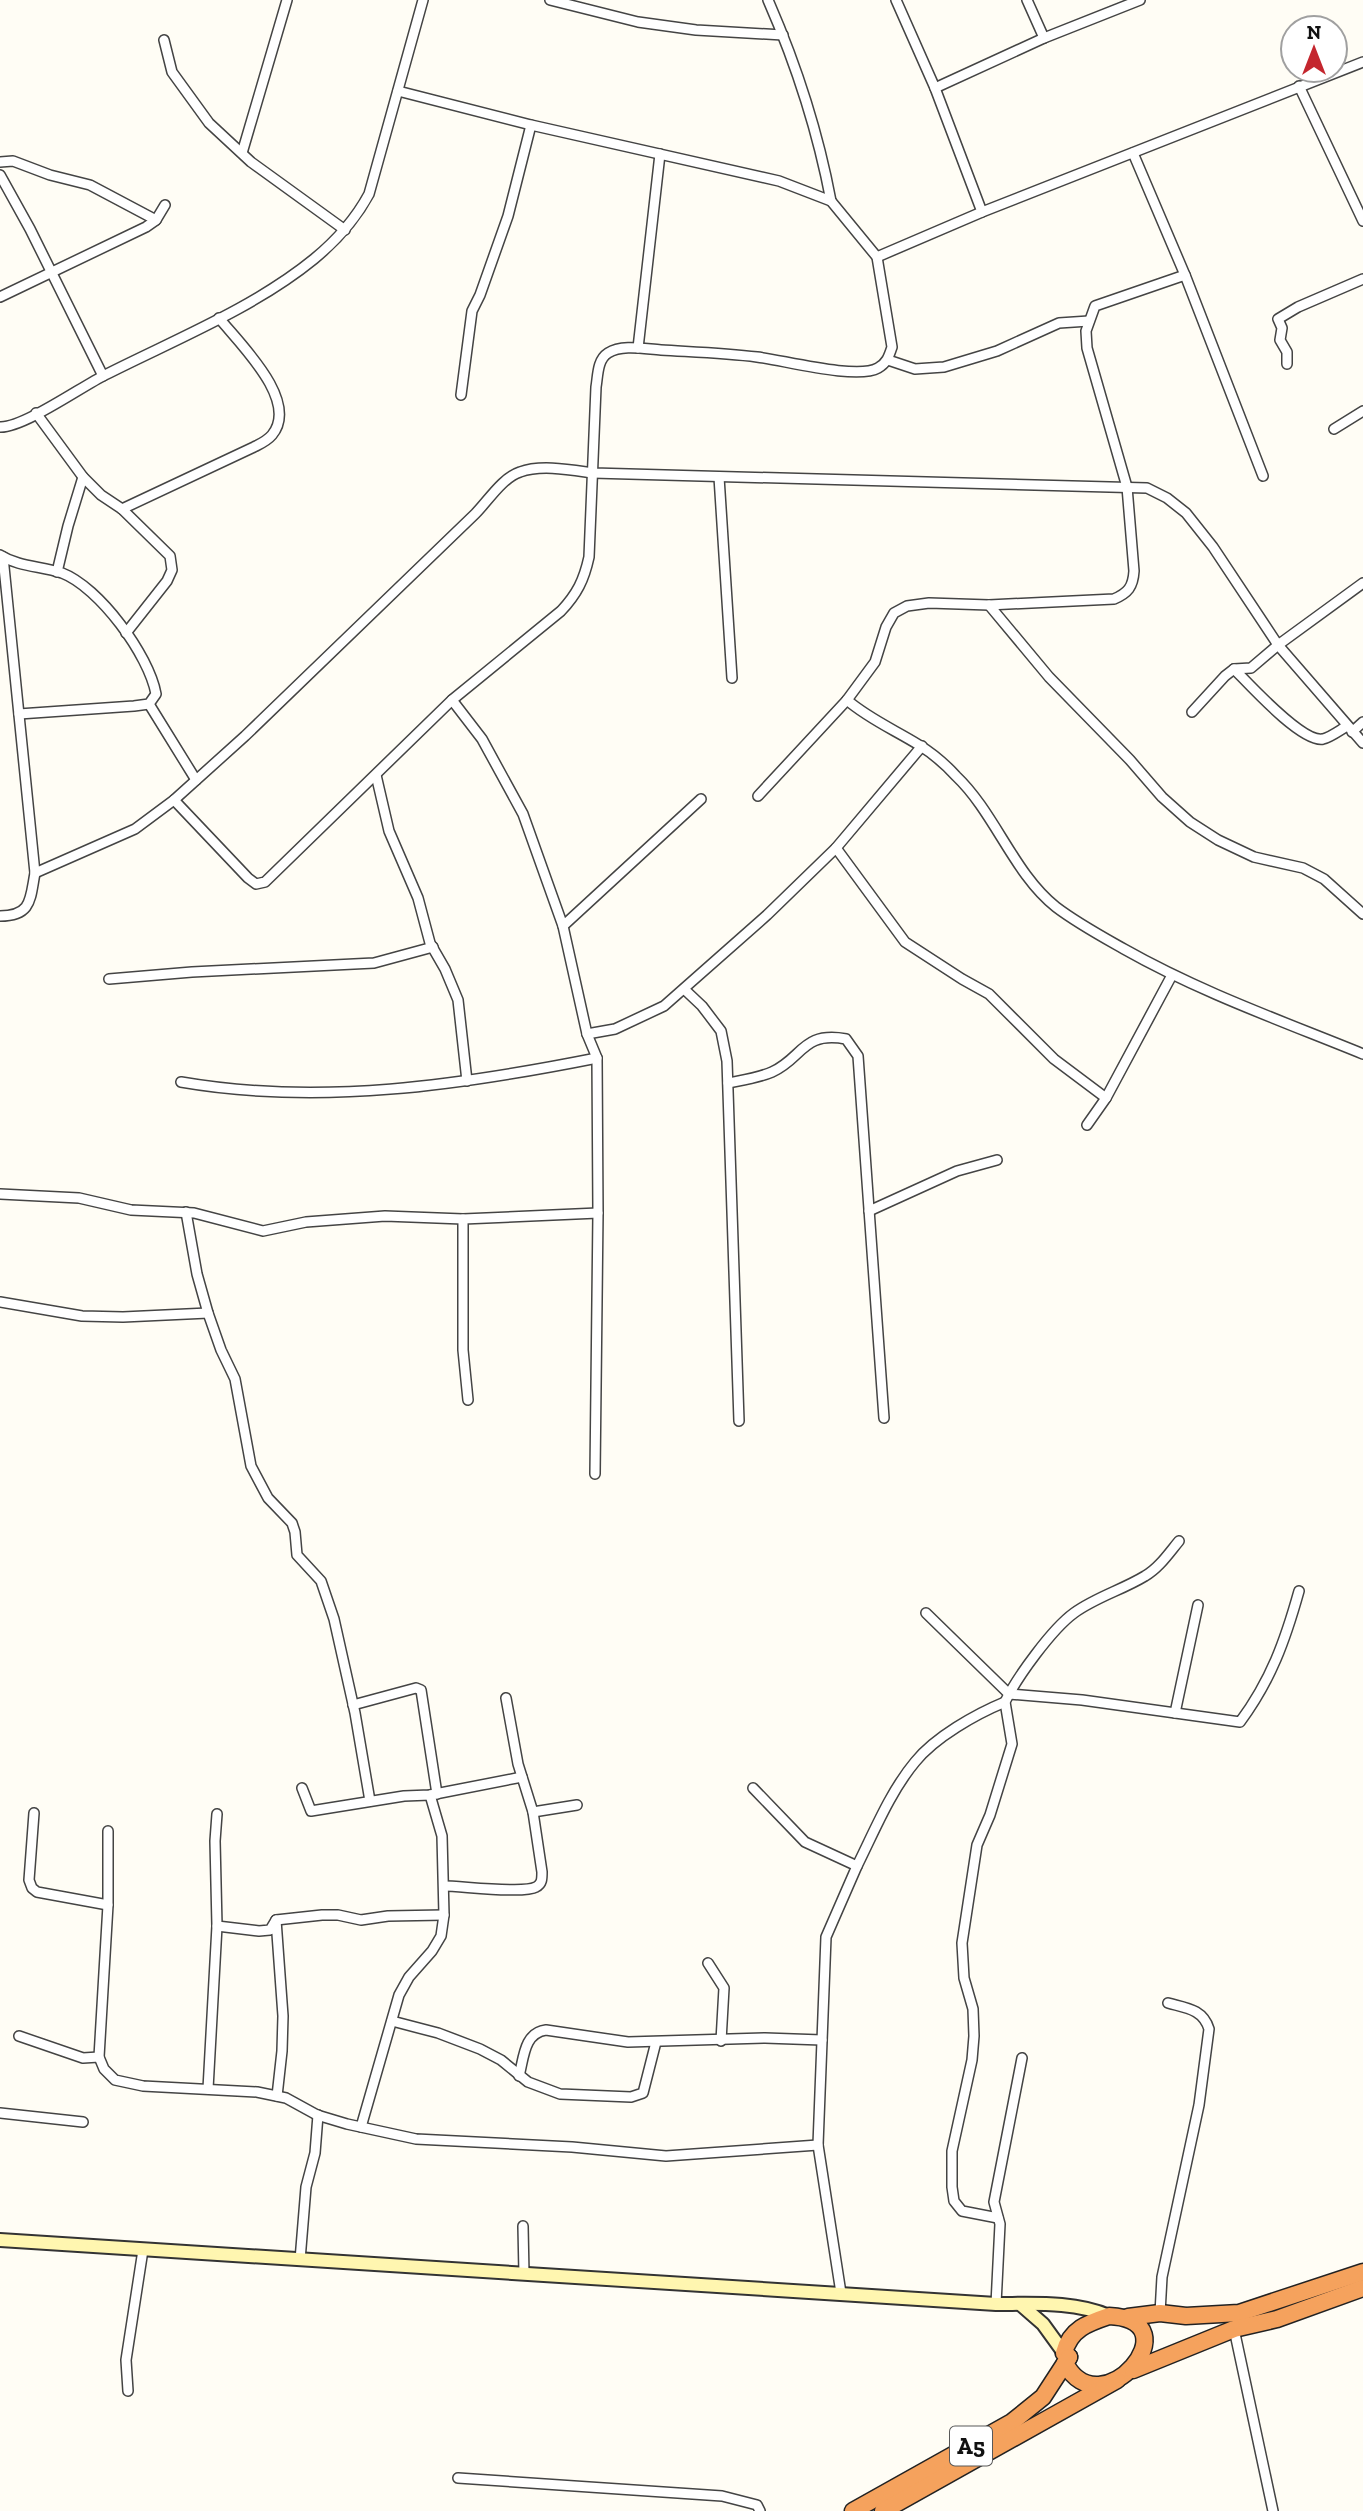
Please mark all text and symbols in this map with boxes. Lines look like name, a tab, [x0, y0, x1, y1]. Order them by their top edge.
north arrow	[1279, 14, 1349, 84]
text: N	[1307, 21, 1321, 44]
road number: A5	[950, 2426, 992, 2466]

